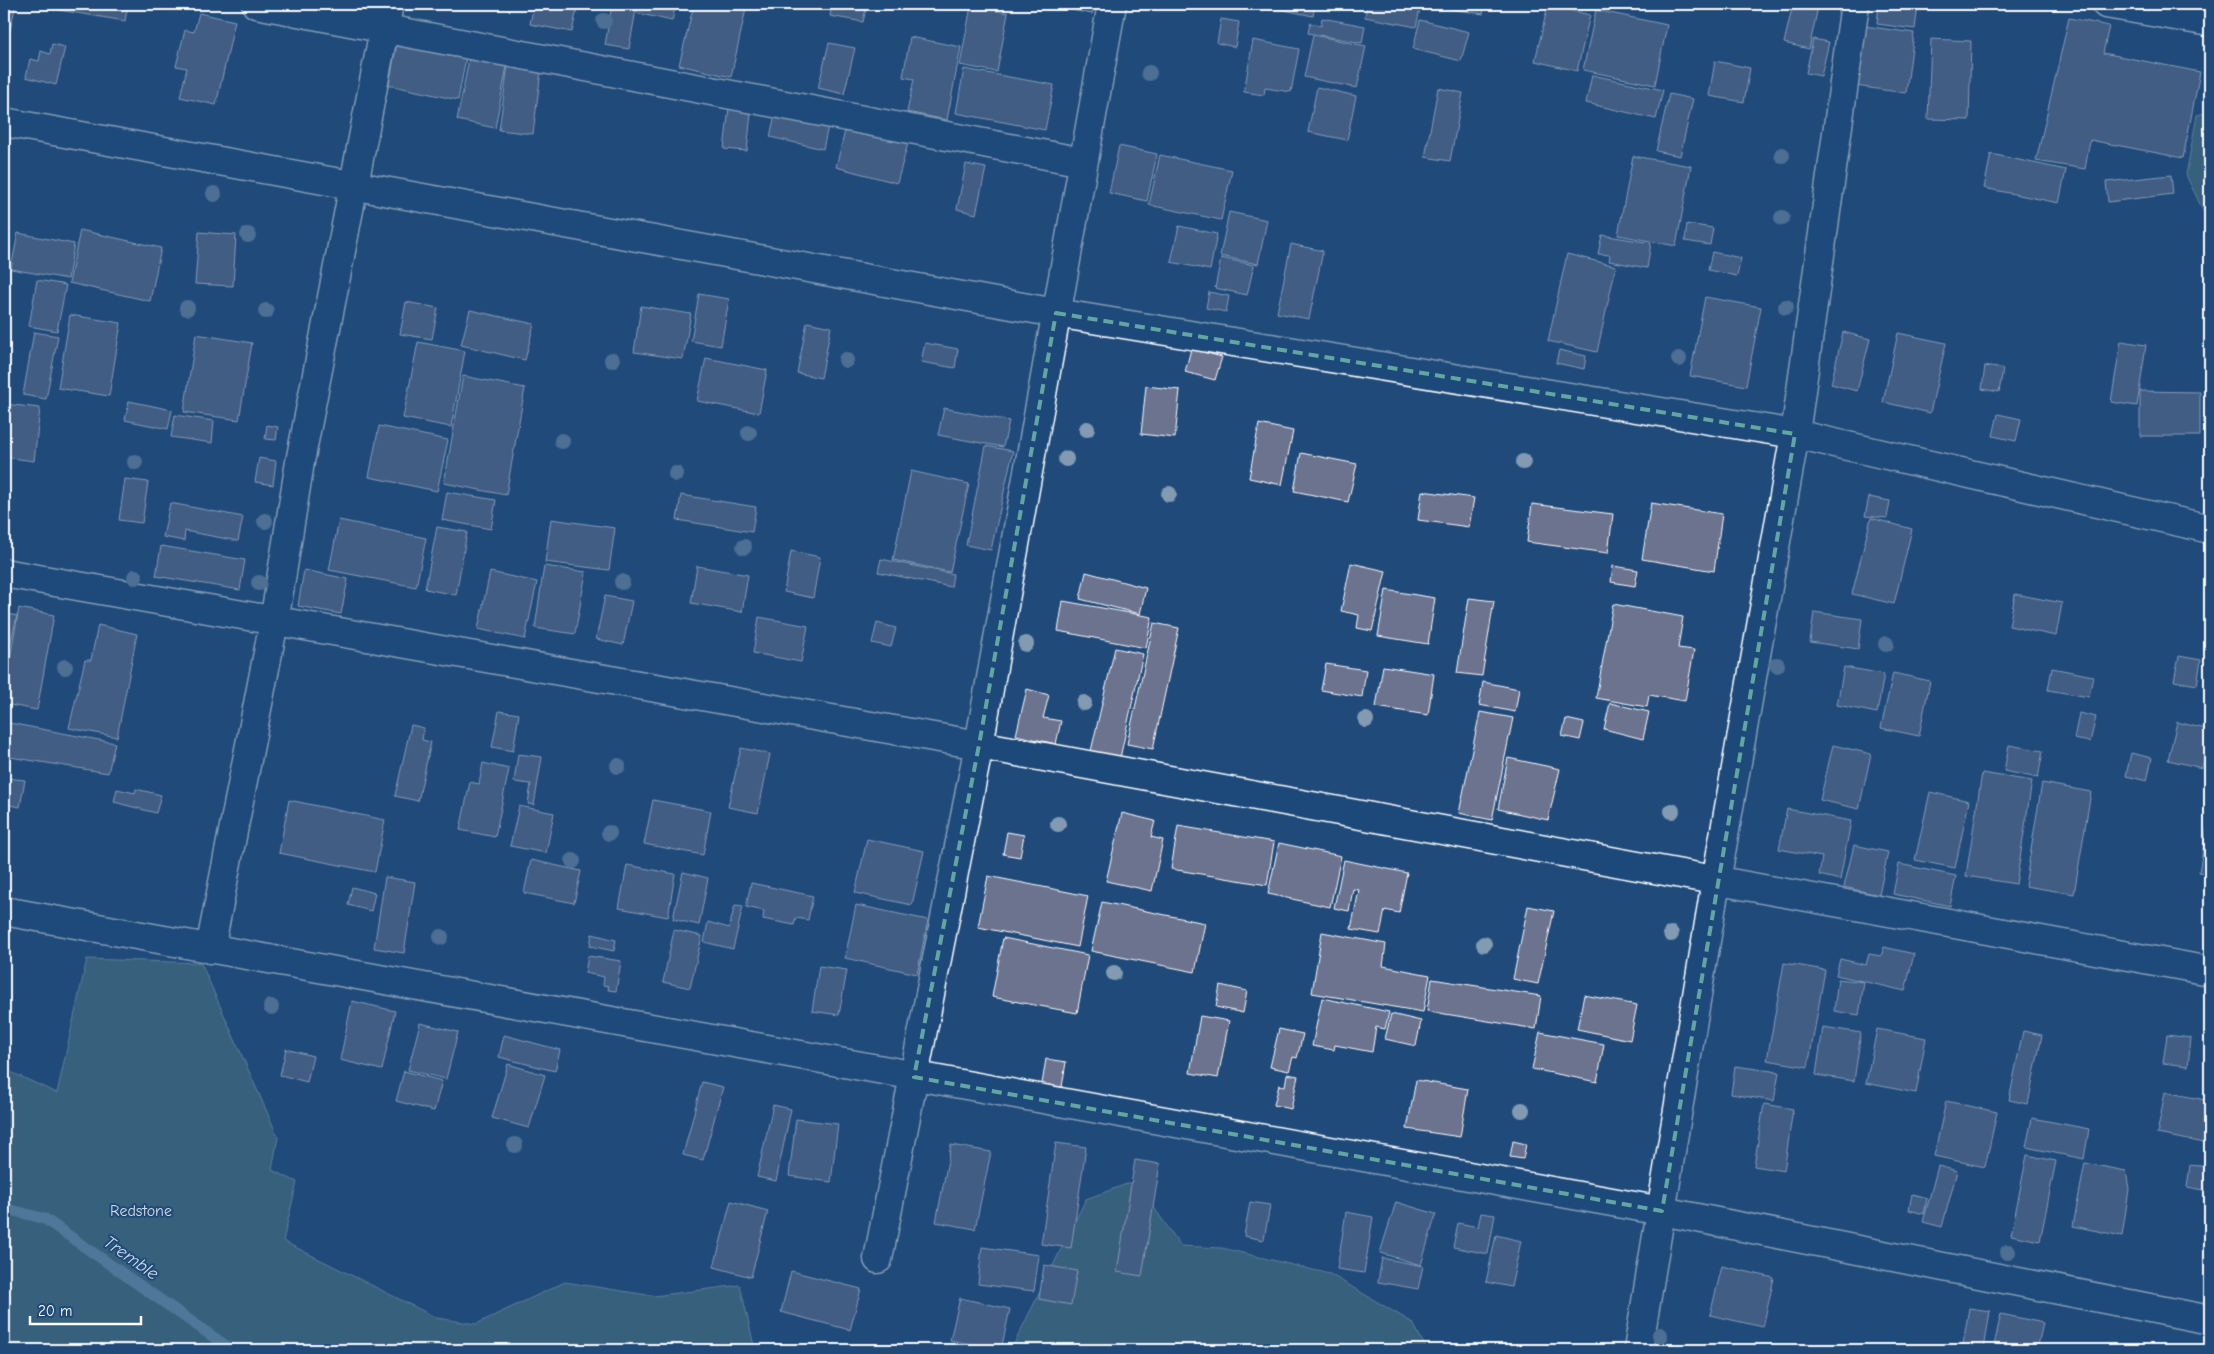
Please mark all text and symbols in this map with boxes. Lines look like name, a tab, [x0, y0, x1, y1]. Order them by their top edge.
park label: Redstone	[110, 1202, 172, 1220]
water label: Tremble	[99, 1231, 163, 1285]
scale bar	[30, 1294, 141, 1326]
text: 20 m	[38, 1302, 72, 1320]

